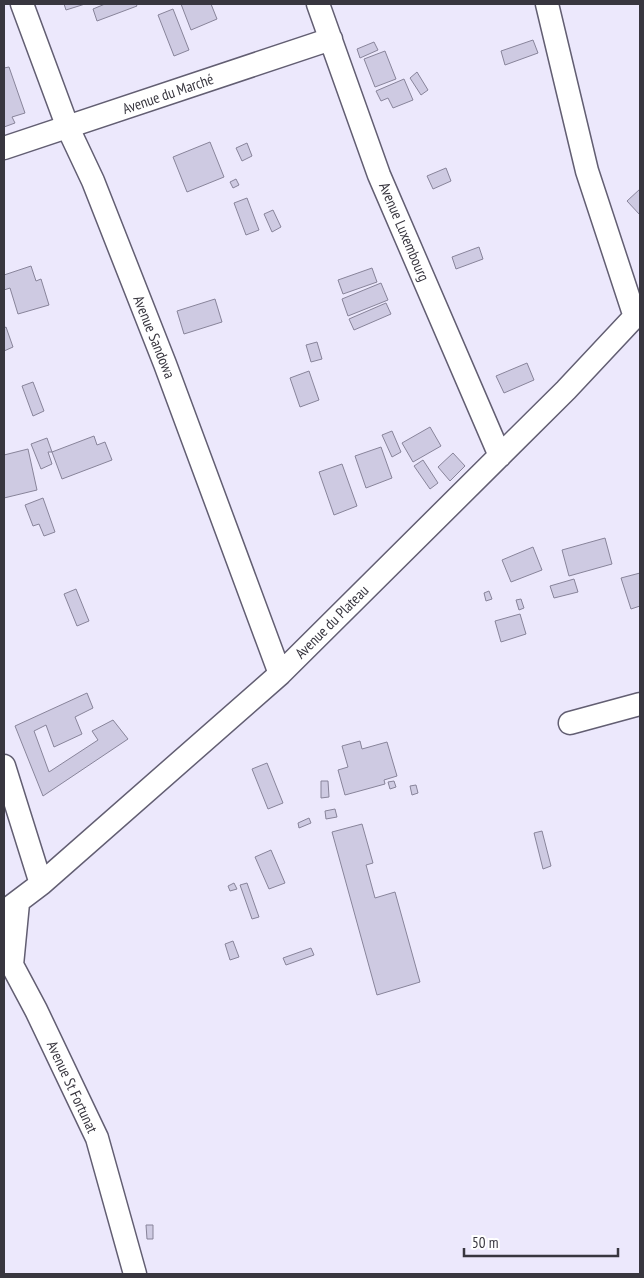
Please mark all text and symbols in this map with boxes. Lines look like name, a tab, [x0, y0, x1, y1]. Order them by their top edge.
street label: Avenue du Marché	[120, 69, 216, 118]
street label: Avenue Luxembourg	[375, 179, 434, 284]
street label: Avenue Sandowa	[129, 293, 180, 381]
street label: Avenue du Plateau	[291, 581, 372, 662]
street label: Avenue St Fortunat	[43, 1038, 102, 1136]
scale bar	[464, 1226, 618, 1258]
text: 50 m	[472, 1233, 498, 1252]

